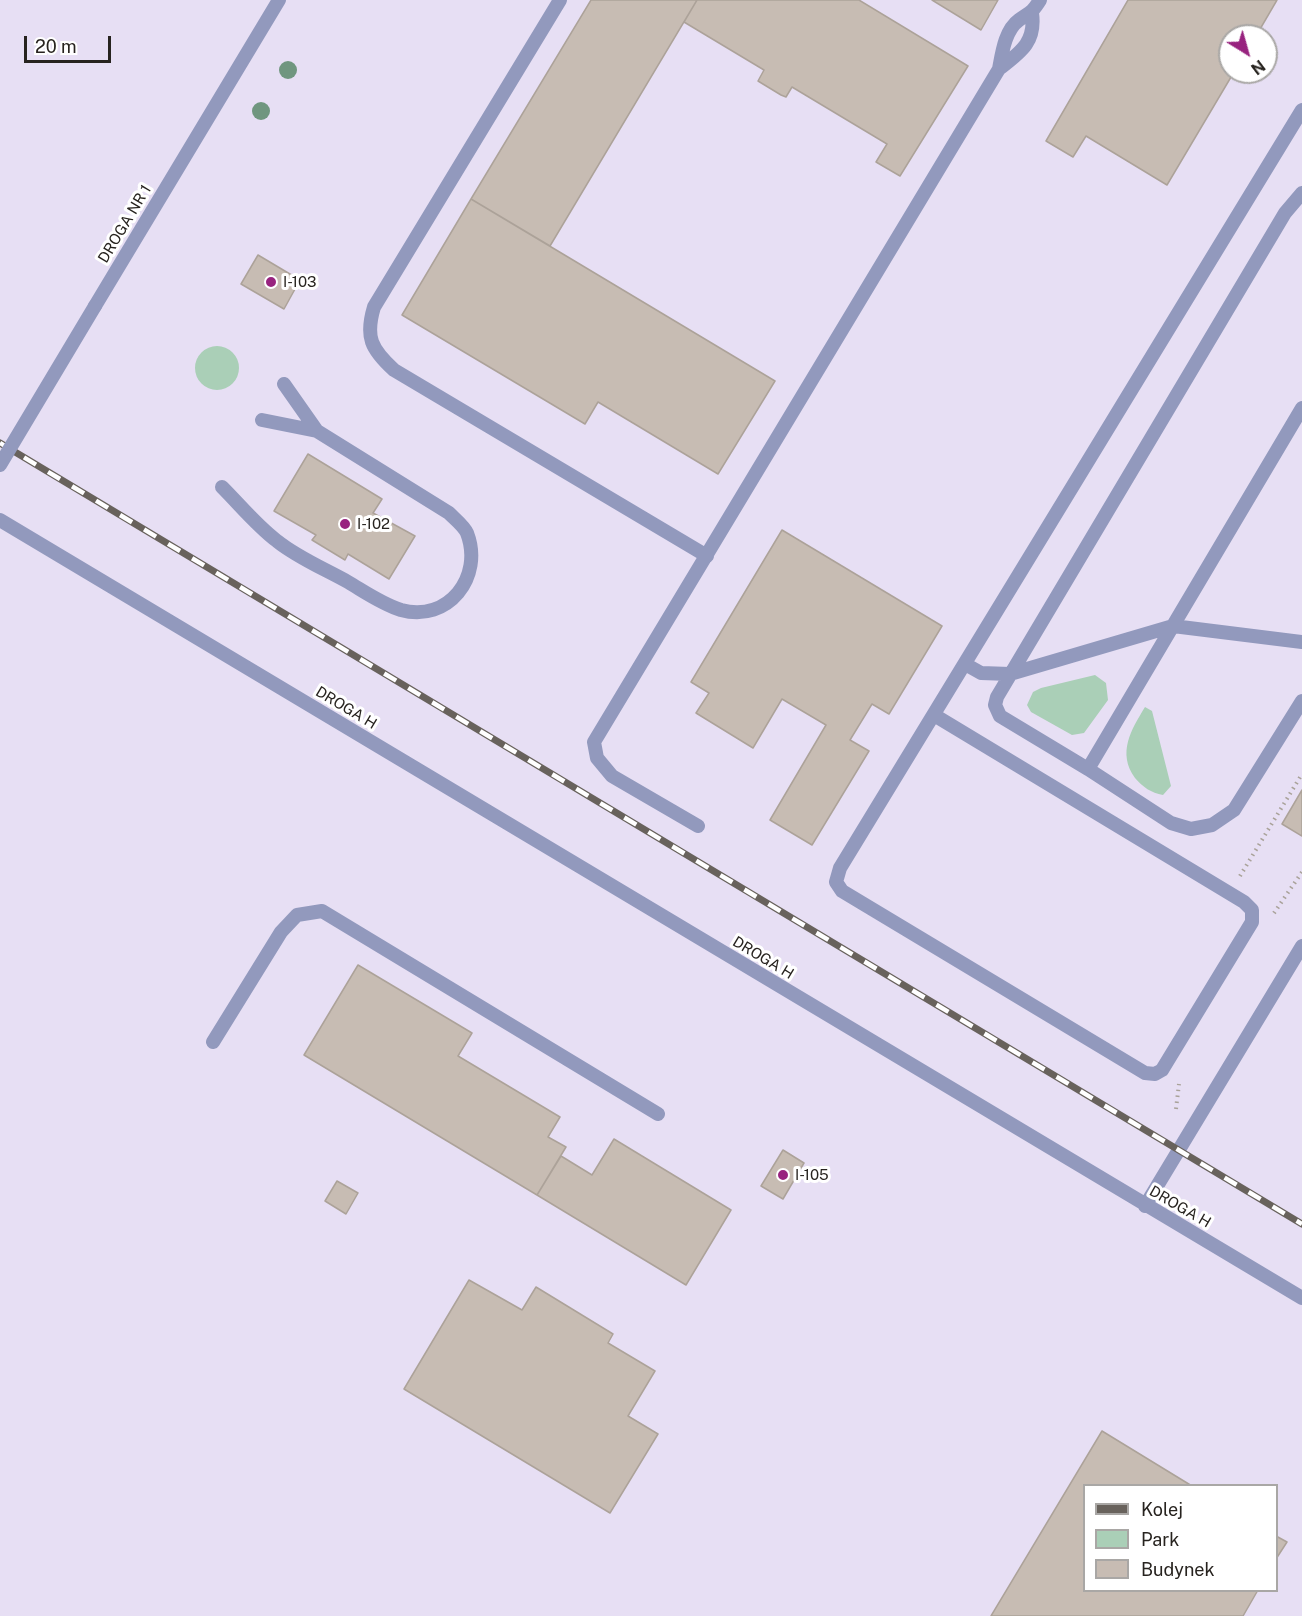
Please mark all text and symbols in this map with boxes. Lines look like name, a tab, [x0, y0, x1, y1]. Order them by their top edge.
scale bar	[27, 24, 114, 62]
north arrow	[1218, 24, 1278, 84]
text: 20 m	[35, 36, 77, 57]
text: N	[1247, 56, 1269, 79]
street label: DROGA NR 1	[95, 182, 155, 266]
place label: I-103	[283, 273, 316, 291]
marker: I-103	[264, 275, 278, 289]
place label: I-102	[357, 515, 390, 533]
marker: I-102	[338, 517, 352, 531]
street label: DROGA H	[312, 683, 380, 733]
street label: DROGA H	[729, 933, 797, 983]
place label: I-105	[795, 1166, 829, 1184]
marker: I-105	[776, 1168, 790, 1182]
street label: DROGA H	[1146, 1182, 1214, 1232]
legend	[1083, 1484, 1278, 1592]
text: Kolej	[1141, 1499, 1183, 1520]
text: Park	[1141, 1529, 1179, 1550]
text: Budynek	[1141, 1559, 1215, 1580]

